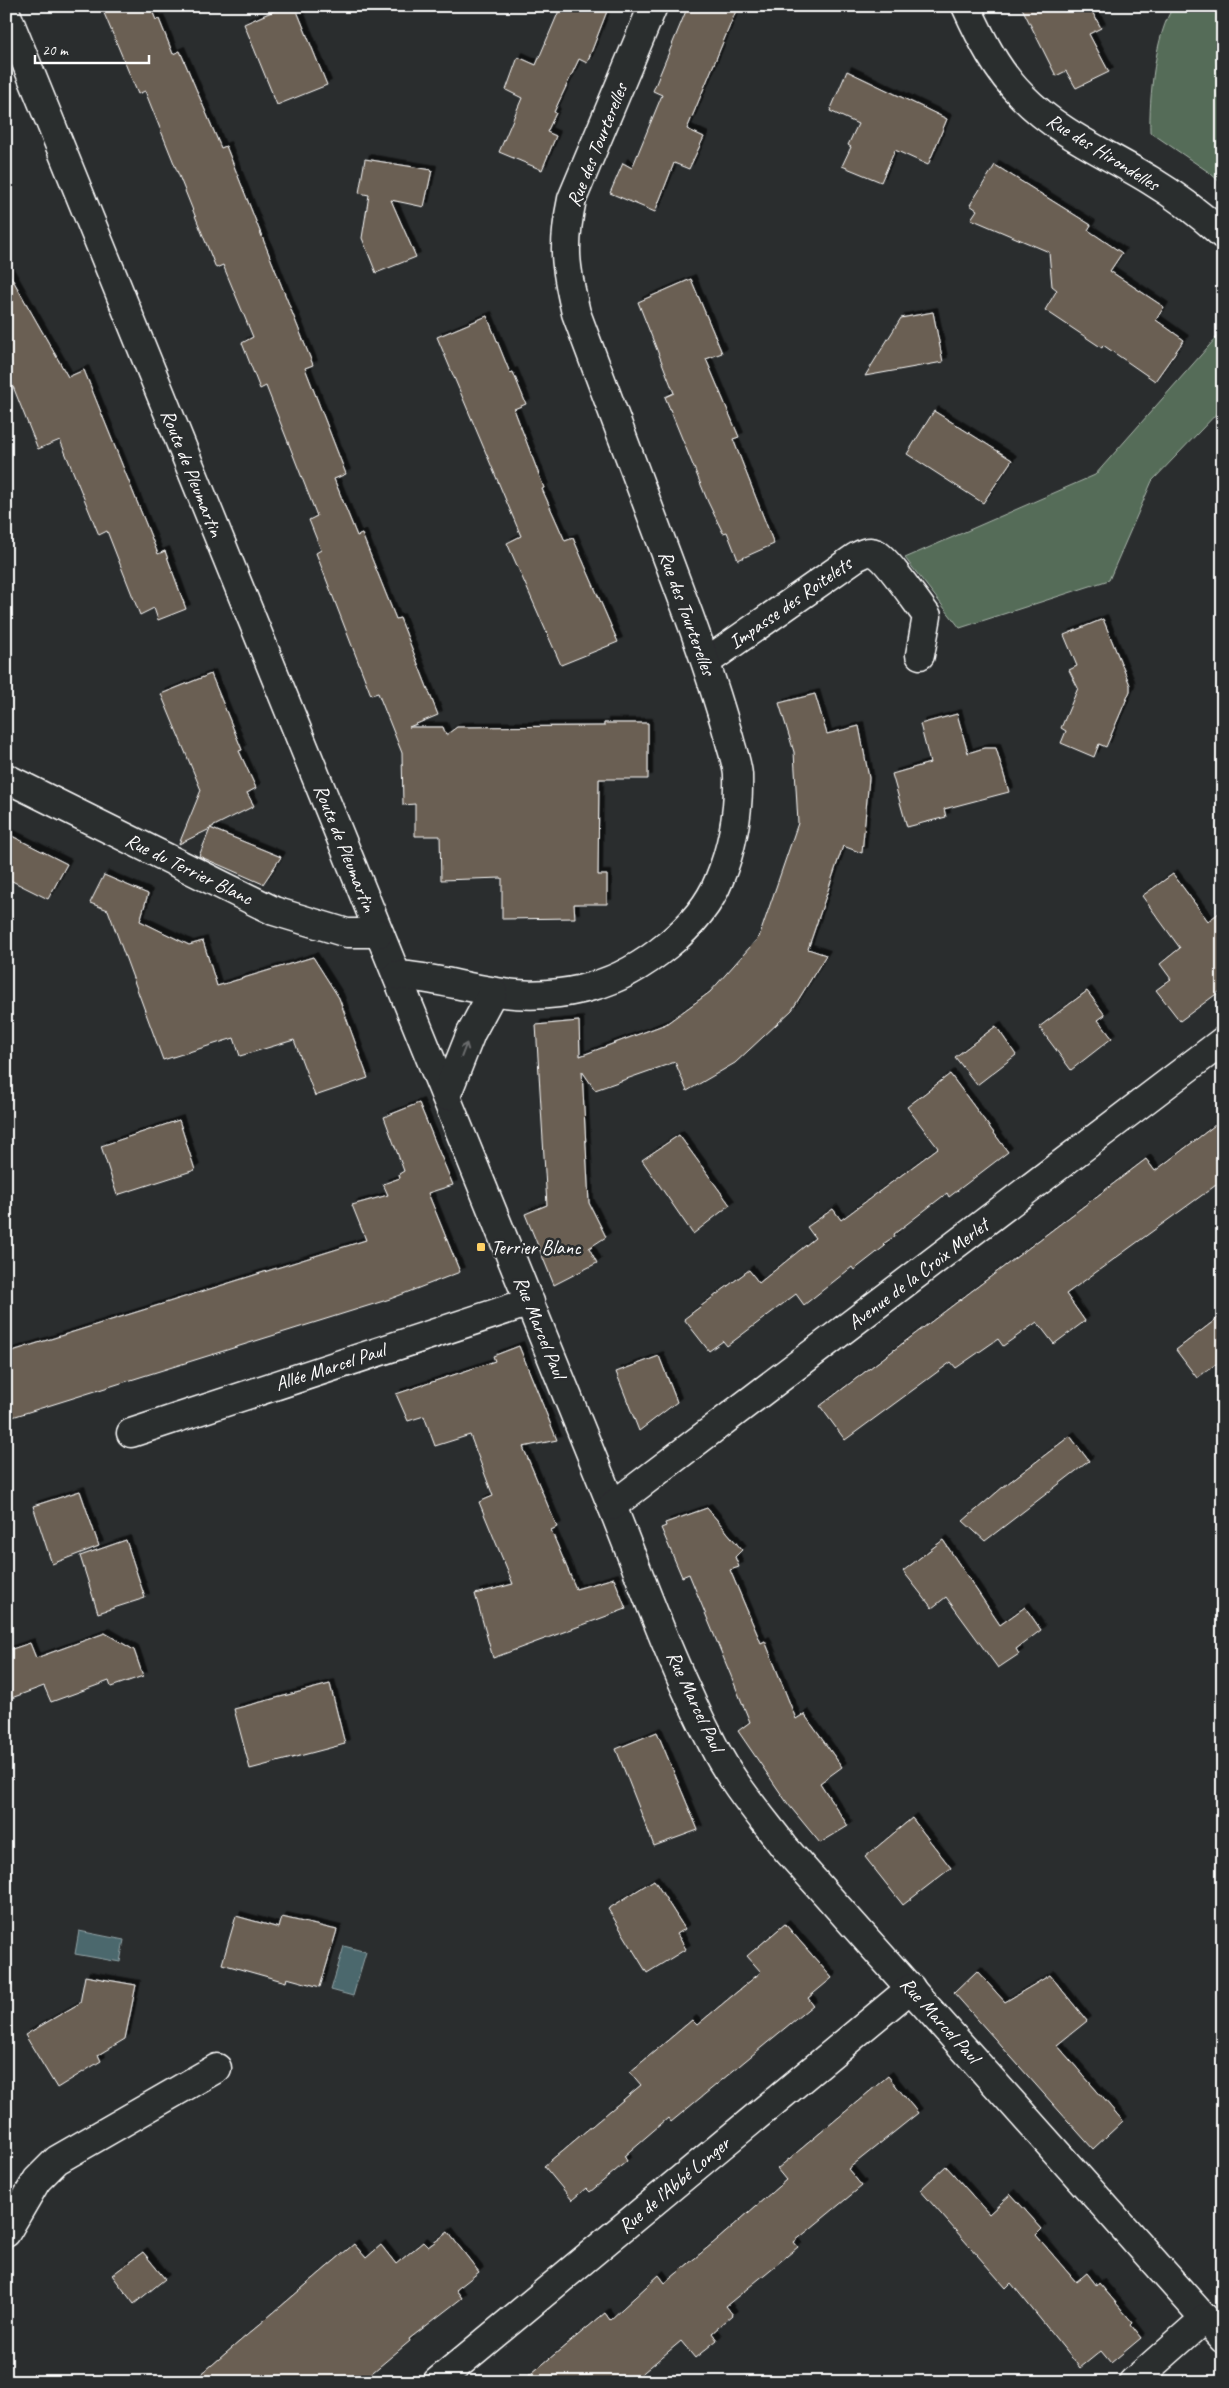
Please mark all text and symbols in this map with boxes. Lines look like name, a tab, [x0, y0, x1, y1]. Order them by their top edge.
scale bar	[35, 32, 149, 64]
text: 20 m	[42, 41, 69, 60]
street label: Rue des Tourterelles	[561, 78, 634, 210]
street label: Rue des Hirondelles	[1042, 108, 1166, 198]
street label: Route de Pleumartin	[155, 406, 229, 541]
street label: Rue des Tourterelles	[653, 547, 722, 681]
street label: Impasse des Roitelets	[724, 550, 858, 655]
street label: Route de Pleumartin	[308, 781, 382, 916]
street label: Rue du Terrier Blanc	[121, 827, 257, 911]
one-way arrow	[460, 1043, 469, 1058]
street label: Avenue de la Croix Merlet	[843, 1211, 996, 1335]
place label: Terrier Blanc	[491, 1235, 581, 1260]
marker: Terrier Blanc	[475, 1241, 487, 1253]
street label: Rue Marcel Paul	[508, 1272, 573, 1385]
street label: Allée Marcel Paul	[272, 1336, 392, 1397]
street label: Rue Marcel Paul	[661, 1647, 731, 1758]
street label: Rue Marcel Paul	[895, 1972, 988, 2071]
street label: Rue de l’Abbé Longer	[613, 2130, 736, 2239]

